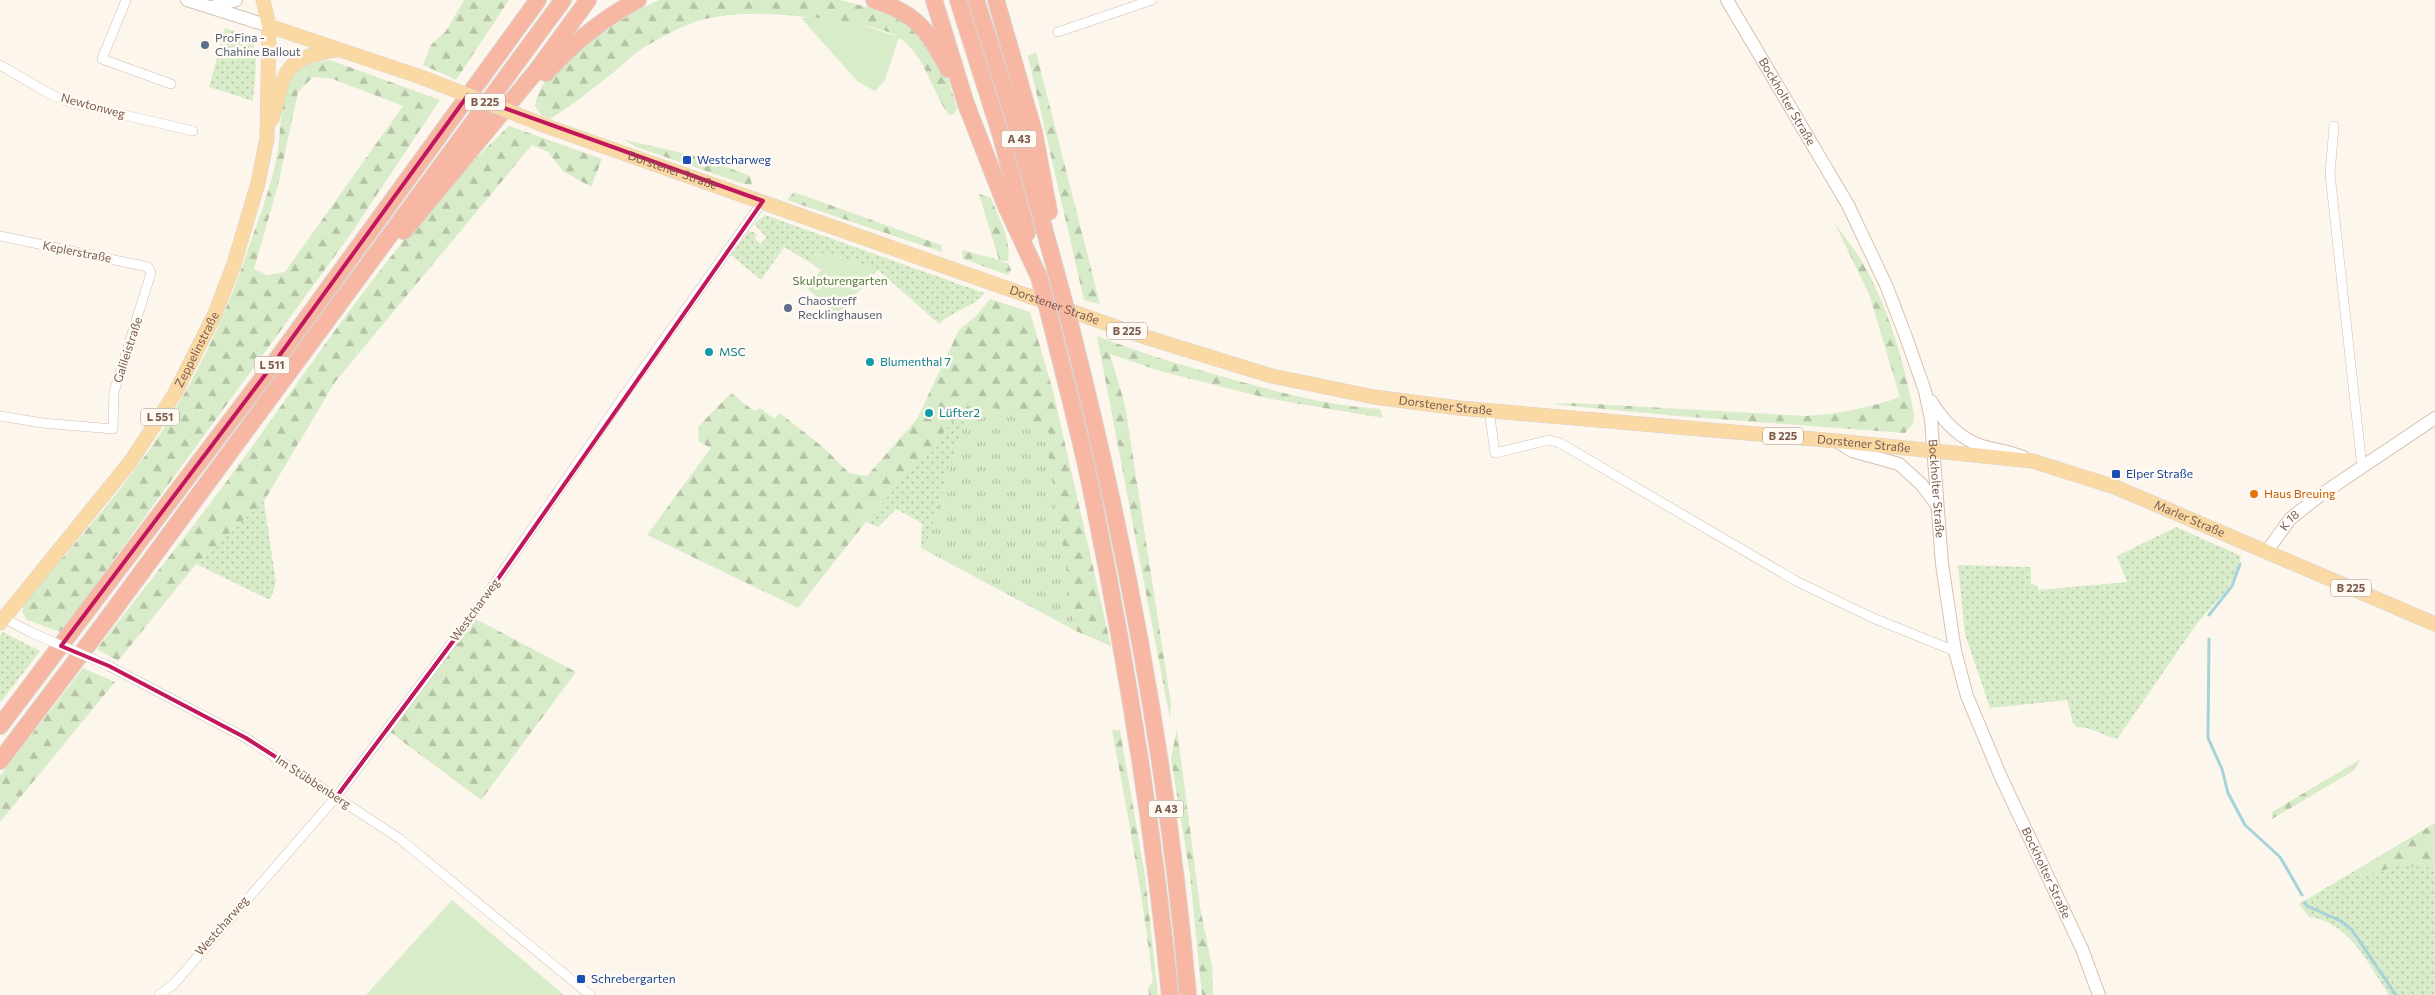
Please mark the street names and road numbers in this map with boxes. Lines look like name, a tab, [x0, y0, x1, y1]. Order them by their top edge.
street label: Bockholter Straße	[1757, 55, 1819, 147]
street label: Newtonweg	[60, 90, 127, 120]
road number: B 225	[465, 94, 505, 110]
road number: A 43	[1002, 130, 1036, 148]
street label: Dorstener Straße	[626, 147, 720, 192]
street label: Keplerstraße	[42, 237, 113, 265]
street label: Dorstener Straße	[1008, 282, 1102, 326]
street label: Zeppelinstraße	[171, 309, 221, 389]
street label: Galileistraße	[110, 315, 144, 384]
road number: B 225	[1107, 322, 1147, 340]
road number: L 511	[254, 356, 290, 374]
street label: Dorstener Straße	[1398, 392, 1493, 417]
road number: L 551	[141, 408, 179, 426]
road number: B 225	[1763, 428, 1803, 444]
street label: Dorstener Straße	[1816, 431, 1911, 455]
street label: Bockholter Straße	[1927, 439, 1948, 539]
street label: Marler Straße	[2152, 497, 2227, 539]
street label: K 18	[2276, 507, 2302, 533]
street label: Westcharweg	[447, 575, 502, 644]
road number: B 225	[2331, 580, 2371, 596]
street label: Im Stübbenberg	[273, 752, 354, 811]
road number: A 43	[1148, 801, 1184, 818]
street label: Bockholter Straße	[2020, 825, 2075, 920]
street label: Westcharweg	[192, 892, 251, 958]

